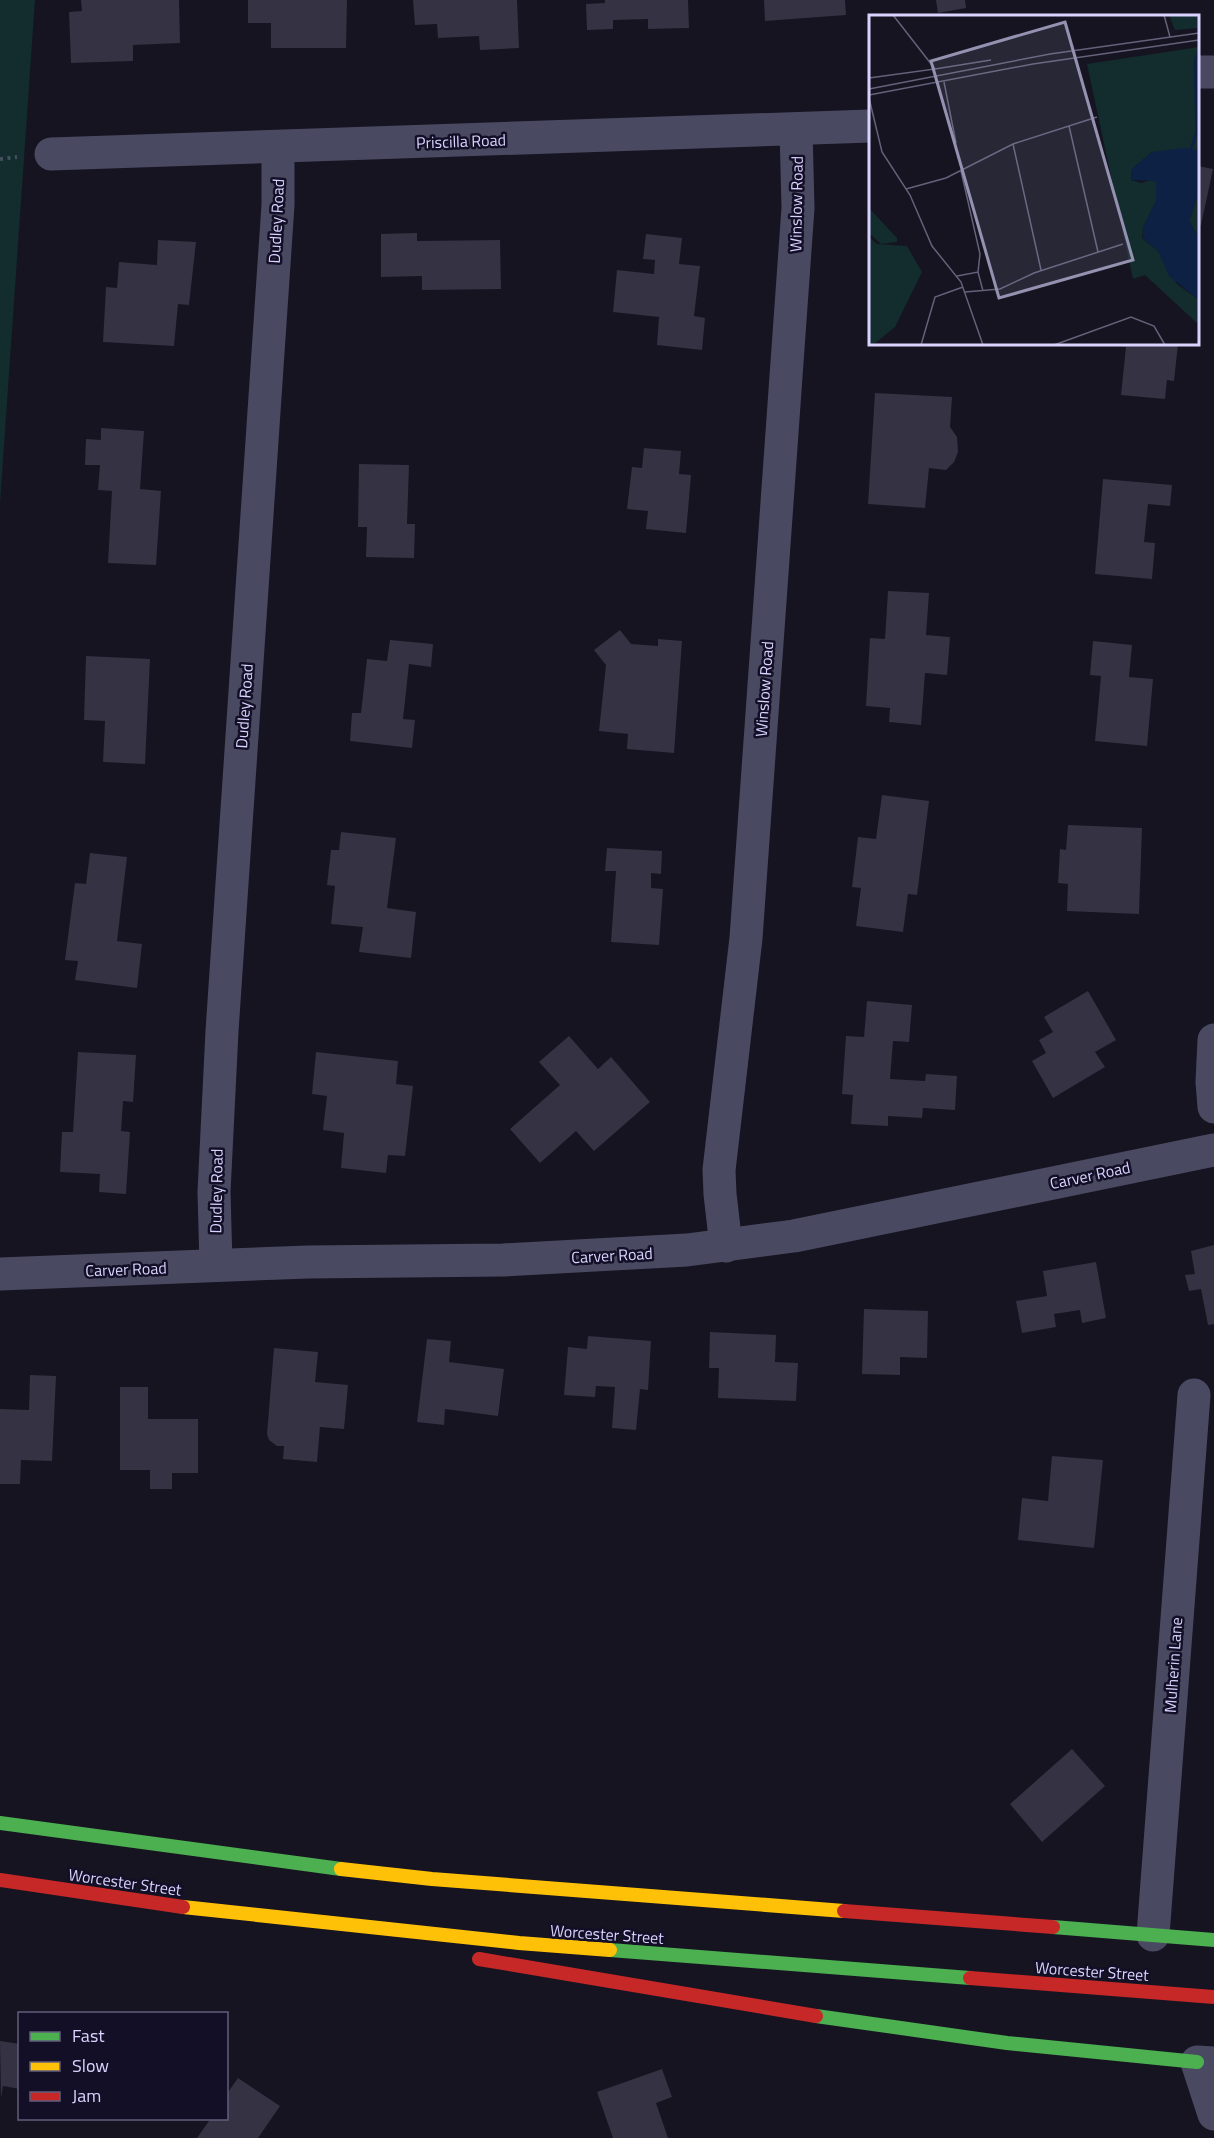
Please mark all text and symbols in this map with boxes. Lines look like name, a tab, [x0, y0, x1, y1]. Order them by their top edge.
inset map	[869, 15, 1199, 345]
street label: Priscilla Road	[416, 127, 506, 155]
street label: Winslow Road	[783, 156, 809, 252]
street label: Dudley Road	[262, 178, 290, 264]
street label: Winslow Road	[749, 640, 779, 738]
street label: Dudley Road	[229, 663, 259, 749]
street label: Dudley Road	[203, 1148, 229, 1234]
street label: Carver Road	[1048, 1155, 1132, 1195]
street label: Carver Road	[571, 1241, 653, 1269]
street label: Carver Road	[85, 1256, 167, 1282]
street label: Mulherin Lane	[1158, 1616, 1188, 1714]
street label: Worcester Street	[67, 1862, 184, 1902]
street label: Worcester Street	[549, 1918, 665, 1950]
street label: Worcester Street	[1034, 1955, 1150, 1987]
legend	[18, 2012, 228, 2120]
text: Fast	[72, 2022, 105, 2049]
text: Slow	[72, 2052, 109, 2079]
text: Jam	[72, 2082, 101, 2109]

